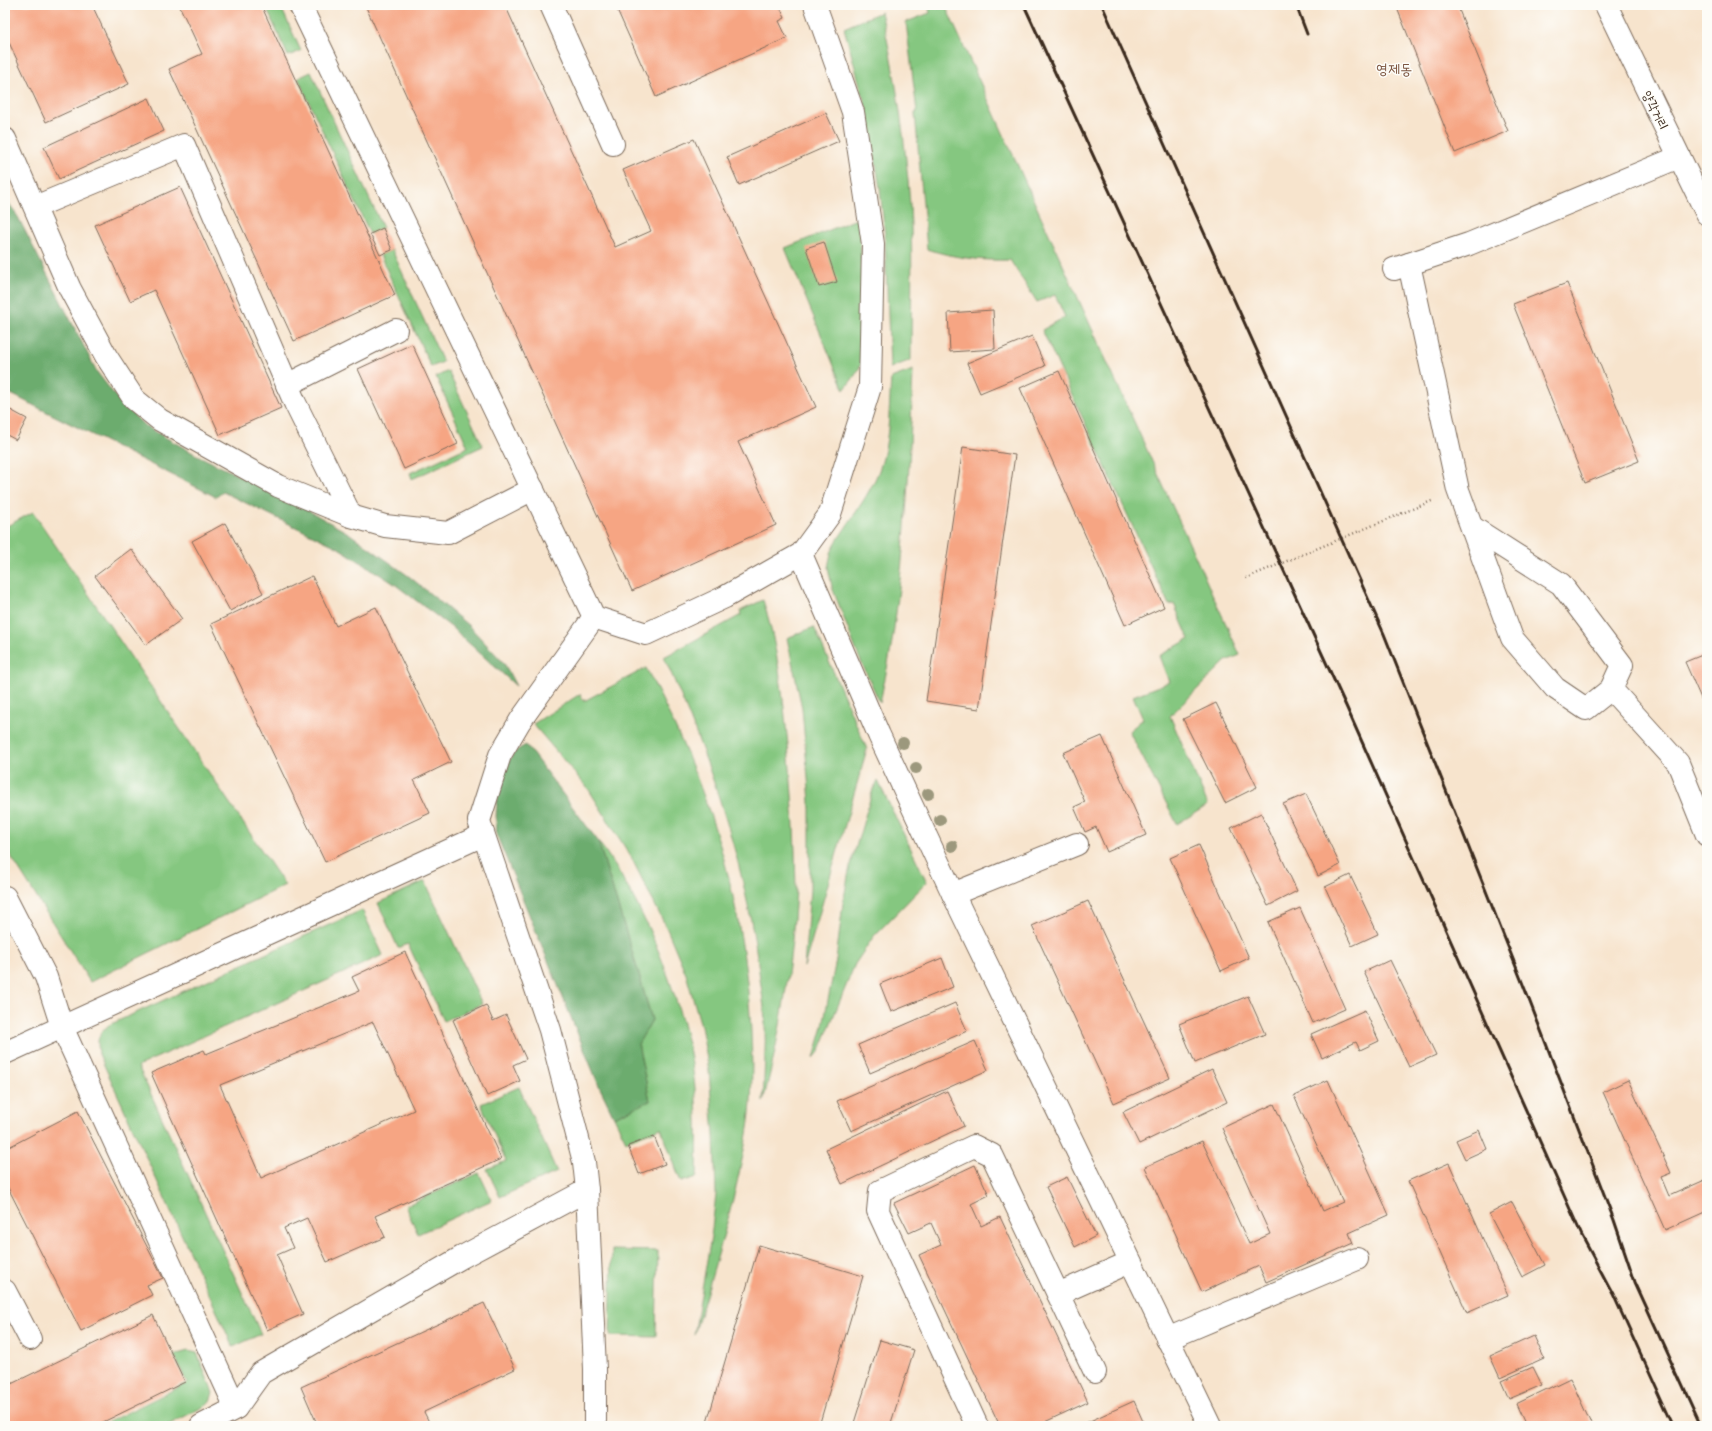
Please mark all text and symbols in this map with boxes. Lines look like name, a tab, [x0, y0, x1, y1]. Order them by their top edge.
district label: 영제동	[1376, 58, 1412, 82]
street label: 양각거리	[1636, 87, 1673, 134]

